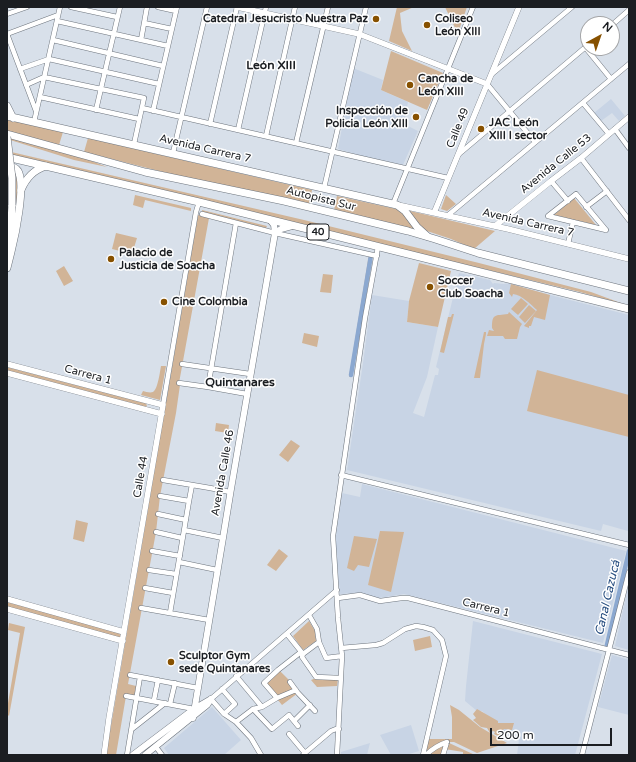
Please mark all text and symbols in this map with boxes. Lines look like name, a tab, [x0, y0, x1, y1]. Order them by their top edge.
place label: Catedral Jesucristo Nuestra Paz	[203, 12, 368, 26]
place label: Coliseo León XIII	[435, 12, 481, 38]
marker: Catedral Jesucristo Nuestra Paz	[371, 14, 381, 24]
north arrow	[580, 16, 620, 56]
text: N	[600, 19, 615, 35]
marker: Coliseo León XIII	[422, 20, 432, 30]
district label: León XIII	[246, 59, 296, 73]
place label: Cancha de León XIII	[418, 72, 473, 98]
marker: Cancha de León XIII	[405, 80, 415, 90]
place label: Inspección de Policia León XIII	[325, 104, 408, 130]
street label: Calle 49	[444, 106, 472, 150]
marker: Inspección de Policia León XIII	[411, 112, 421, 122]
place label: JAC León XIII I sector	[489, 116, 547, 142]
marker: JAC León XIII I sector	[476, 124, 486, 134]
street label: Avenida Calle 53	[518, 131, 594, 197]
street label: Avenida Carrera 7	[158, 132, 252, 166]
street label: Autopista Sur	[285, 184, 357, 214]
street label: Avenida Carrera 7	[481, 206, 575, 240]
road number: 40	[307, 224, 329, 240]
place label: Palacio de Justicia de Soacha	[119, 246, 215, 272]
marker: Palacio de Justicia de Soacha	[106, 254, 116, 264]
place label: Soccer Club Soacha	[438, 274, 503, 300]
marker: Soccer Club Soacha	[425, 282, 435, 292]
place label: Cine Colombia	[172, 295, 248, 309]
marker: Cine Colombia	[159, 297, 169, 307]
street label: Carrera 1	[63, 362, 113, 388]
district label: Quintanares	[205, 376, 275, 390]
street label: Avenida Calle 46	[209, 429, 237, 517]
street label: Calle 44	[131, 455, 151, 499]
water label: Canal Cazucá	[592, 559, 624, 637]
street label: Carrera 1	[461, 596, 511, 620]
place label: Sculptor Gym sede Quintanares	[179, 649, 270, 675]
marker: Sculptor Gym sede Quintanares	[166, 657, 176, 667]
scale bar	[492, 720, 614, 746]
text: 200 m	[497, 728, 534, 742]

